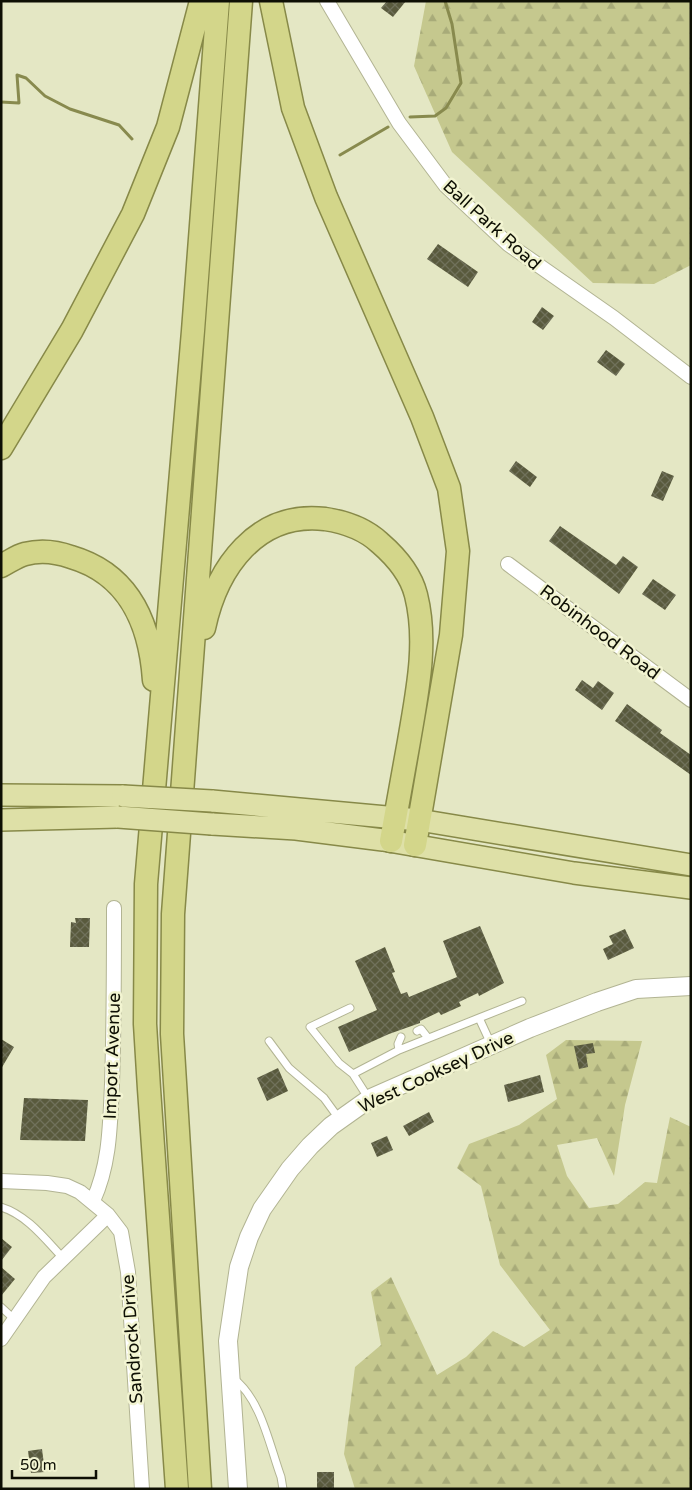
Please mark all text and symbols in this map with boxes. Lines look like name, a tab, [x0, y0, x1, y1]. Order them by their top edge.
street label: Ball Park Road	[438, 175, 546, 275]
street label: Robinhood Road	[536, 580, 664, 684]
street label: Import Avenue	[99, 992, 125, 1120]
street label: West Cooksey Drive	[355, 1026, 517, 1118]
street label: Sandrock Drive	[117, 1274, 147, 1404]
scale bar	[12, 1448, 96, 1480]
text: 50 m	[20, 1456, 57, 1474]

